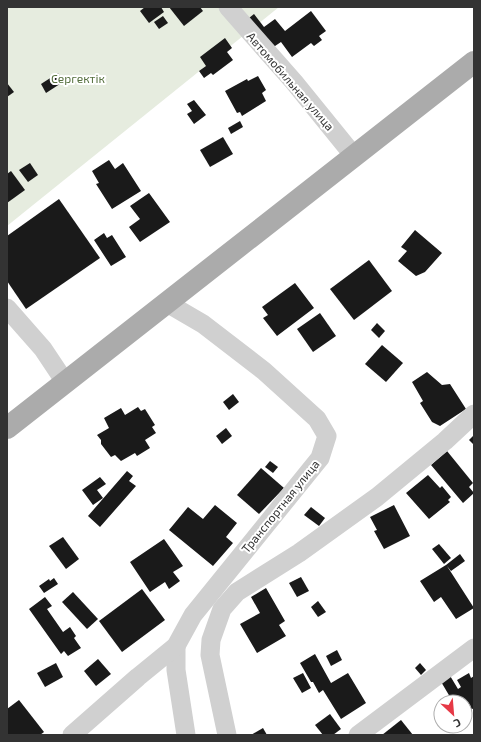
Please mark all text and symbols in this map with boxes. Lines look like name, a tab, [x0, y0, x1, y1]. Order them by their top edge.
street label: Автомобильная улица	[244, 29, 338, 134]
park label: Сергектік	[51, 71, 106, 85]
street label: Транспортная улица	[238, 457, 323, 556]
north arrow	[433, 694, 473, 734]
text: С	[451, 716, 463, 731]

